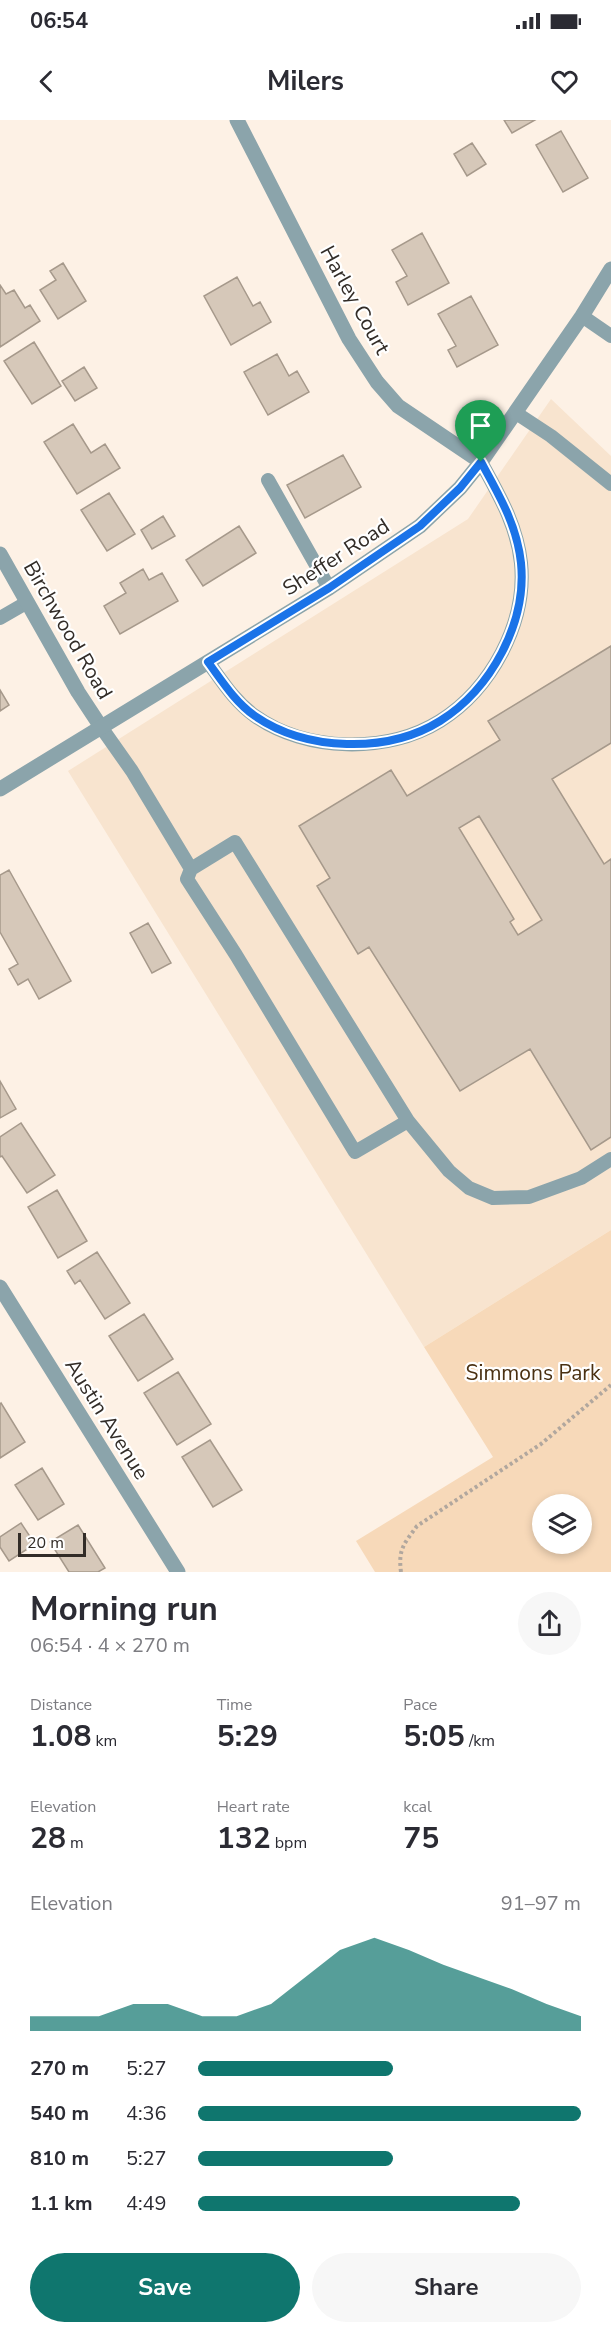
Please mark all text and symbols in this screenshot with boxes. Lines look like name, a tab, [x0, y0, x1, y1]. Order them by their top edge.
text: 06:54	[30, 6, 88, 36]
text: Milers	[267, 63, 344, 100]
icon: back	[30, 65, 63, 98]
icon: heart	[548, 65, 581, 98]
street label: Harley Court	[314, 241, 397, 360]
pin	[455, 400, 506, 462]
icon: arrive	[464, 409, 497, 442]
street label: Sheffer Road	[277, 512, 395, 602]
street label: Birchwood Road	[17, 556, 119, 704]
street label: Austin Avenue	[59, 1353, 155, 1485]
park label: Simmons Park	[466, 1359, 601, 1387]
map controls	[532, 1494, 592, 1554]
button: layers	[532, 1494, 592, 1554]
scale bar	[18, 1530, 86, 1558]
text: 20 m	[27, 1532, 64, 1554]
text: Morning run	[30, 1587, 218, 1632]
button: share	[518, 1592, 581, 1655]
text: 06:54 · 4 × 270 m	[30, 1632, 190, 1659]
text: Distance	[30, 1694, 92, 1716]
text: Time	[217, 1694, 252, 1716]
text: Pace	[403, 1694, 437, 1716]
text: 1.08	[30, 1716, 91, 1757]
text: 5:29	[217, 1716, 278, 1757]
text: 5:05	[403, 1716, 465, 1757]
text: km	[91, 1730, 117, 1752]
text: /km	[465, 1730, 495, 1752]
text: Elevation	[30, 1796, 96, 1818]
text: Heart rate	[217, 1796, 290, 1818]
text: kcal	[403, 1796, 432, 1818]
text: 28	[30, 1818, 66, 1859]
text: 132	[217, 1818, 271, 1859]
text: 75	[403, 1818, 439, 1859]
text: m	[66, 1832, 84, 1854]
text: bpm	[271, 1832, 307, 1854]
text: Elevation	[30, 1890, 113, 1917]
text: 91–97 m	[501, 1890, 581, 1917]
text: 270 m	[30, 2055, 89, 2082]
text: 5:27	[126, 2055, 167, 2082]
text: 540 m	[30, 2100, 89, 2127]
text: 4:36	[126, 2100, 167, 2127]
text: 810 m	[30, 2145, 89, 2172]
text: 5:27	[126, 2145, 167, 2172]
text: 1.1 km	[30, 2190, 93, 2217]
text: 4:49	[126, 2190, 167, 2217]
button: Save	[30, 2253, 300, 2322]
button: Share	[312, 2253, 581, 2322]

